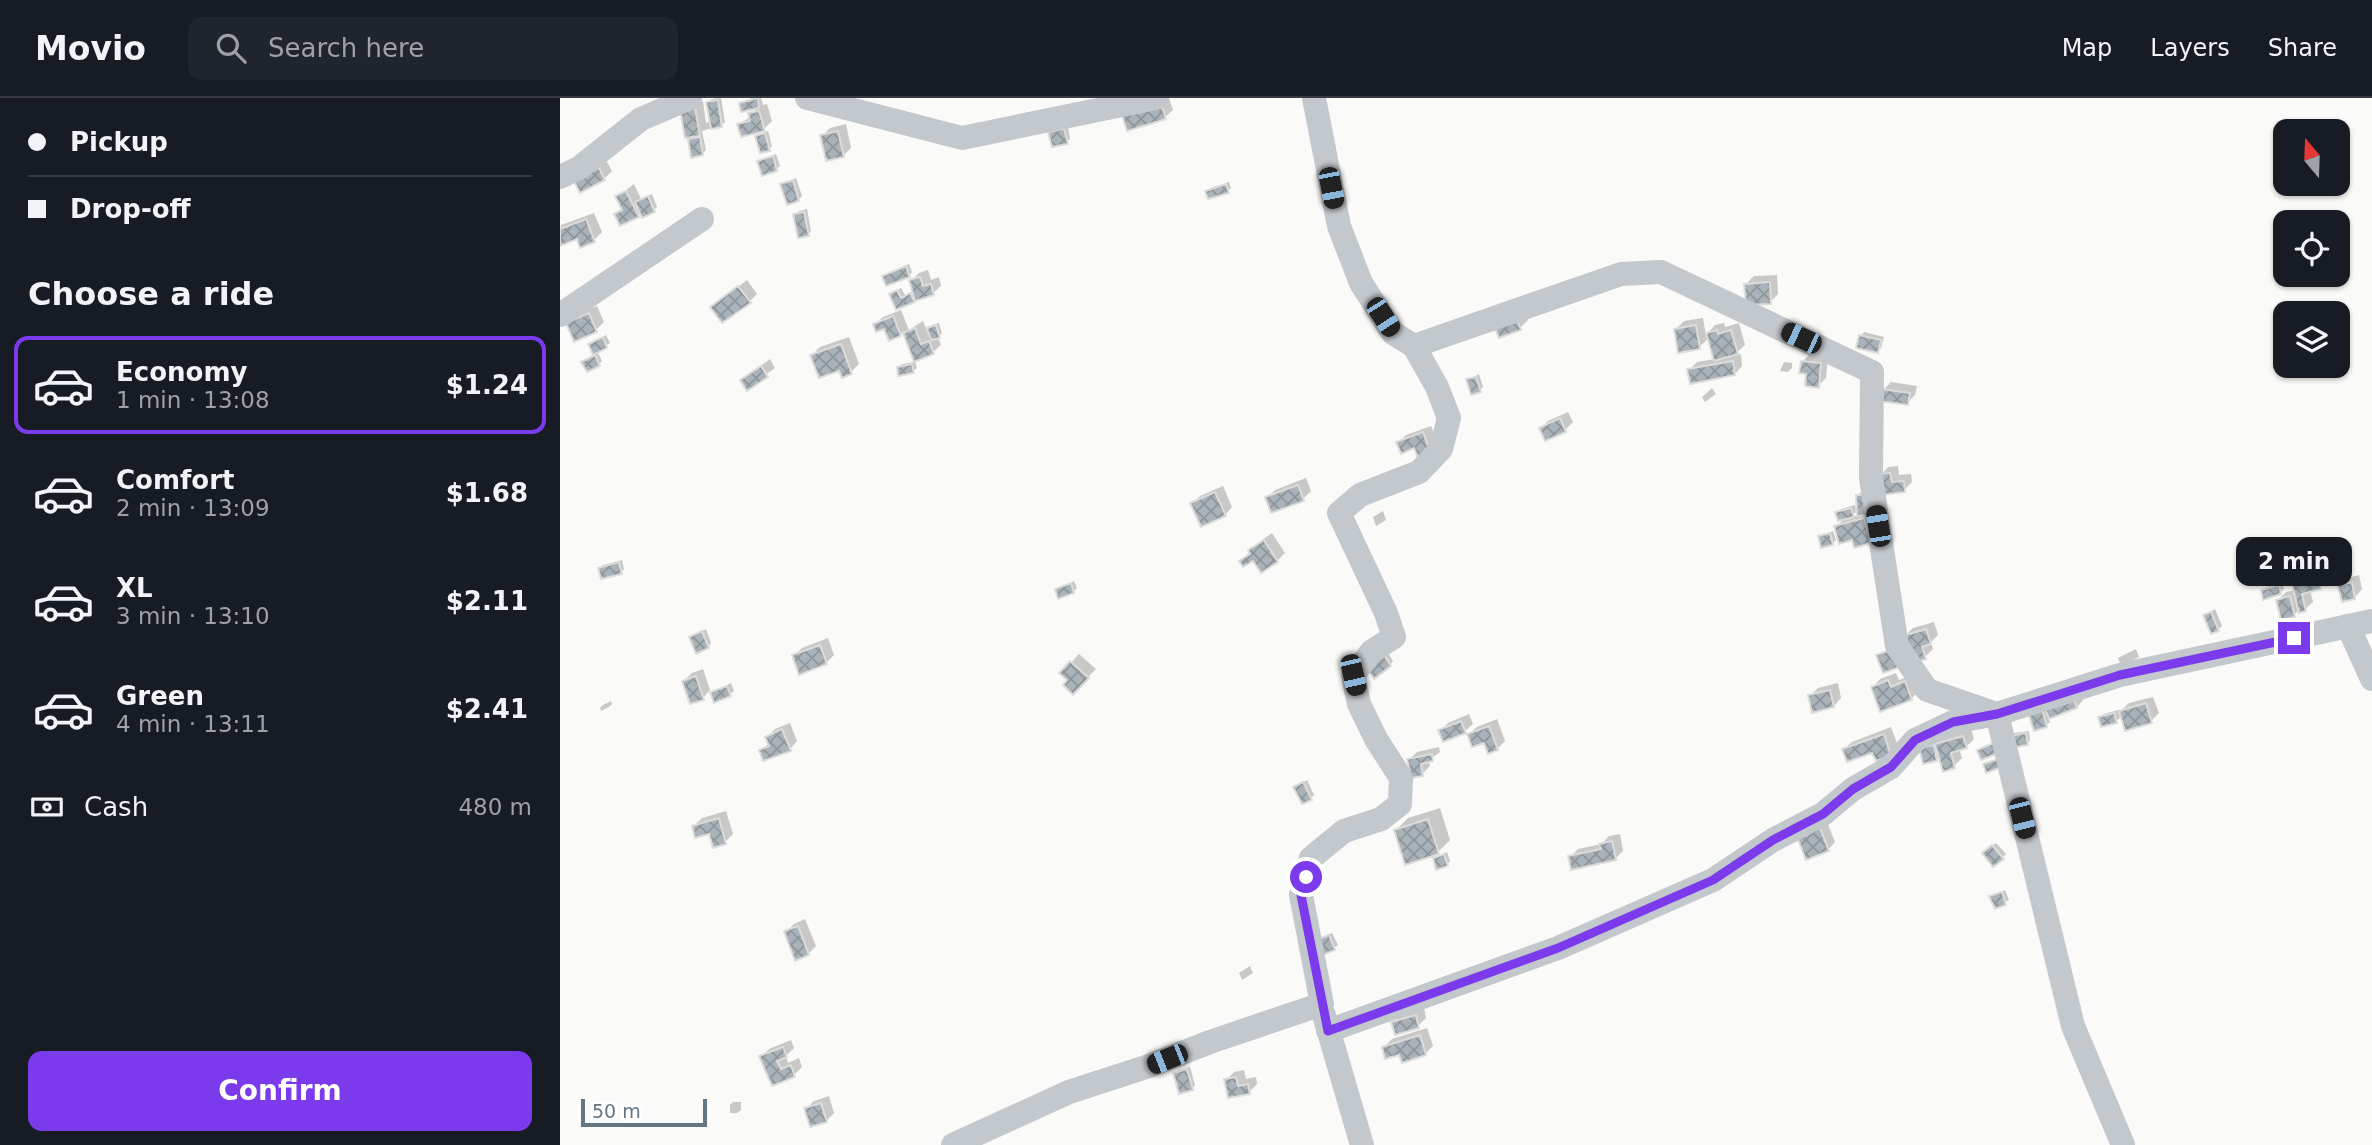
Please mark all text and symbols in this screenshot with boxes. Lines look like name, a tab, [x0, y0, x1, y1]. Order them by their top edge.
search box	[188, 17, 678, 80]
text: Movio	[35, 29, 146, 68]
icon: search	[212, 29, 250, 67]
text: Search here	[268, 33, 424, 63]
text: Map	[2062, 34, 2112, 62]
text: Layers	[2150, 34, 2230, 62]
text: Share	[2268, 34, 2337, 62]
north arrow	[2273, 119, 2350, 196]
map controls	[2273, 119, 2350, 378]
text: Pickup	[70, 127, 168, 157]
car	[1317, 165, 1346, 211]
text: Drop-off	[70, 194, 191, 224]
button: locate	[2273, 210, 2350, 287]
text: Choose a ride	[28, 275, 274, 313]
car	[1363, 294, 1404, 340]
button: layers	[2273, 301, 2350, 378]
car	[1778, 320, 1825, 356]
icon: car	[32, 354, 95, 417]
text: Economy	[116, 357, 247, 387]
text: $1.24	[446, 370, 528, 400]
text: 1 min · 13:08	[116, 387, 270, 413]
icon: car	[32, 462, 95, 525]
text: Comfort	[116, 465, 234, 495]
text: $1.68	[446, 478, 528, 508]
text: 2 min · 13:09	[116, 495, 270, 521]
car	[1865, 504, 1892, 548]
callout: 2 min	[2236, 536, 2352, 586]
text: 2 min	[2258, 548, 2330, 574]
icon: car	[32, 570, 95, 633]
text: XL	[116, 573, 153, 603]
text: $2.11	[446, 586, 528, 616]
text: 3 min · 13:10	[116, 603, 270, 629]
route end	[2278, 622, 2310, 654]
car	[1339, 652, 1368, 698]
icon: car	[32, 678, 95, 741]
text: Green	[116, 681, 204, 711]
text: $2.41	[446, 694, 528, 724]
text: 4 min · 13:11	[116, 711, 270, 737]
icon: cash	[28, 788, 66, 826]
text: Cash	[84, 792, 148, 822]
text: 480 m	[458, 794, 532, 820]
car	[2007, 795, 2038, 841]
route start	[1290, 861, 1322, 893]
car	[1144, 1041, 1191, 1077]
button: Confirm	[28, 1051, 532, 1131]
scale bar	[581, 1096, 707, 1128]
text: 50 m	[592, 1100, 641, 1122]

